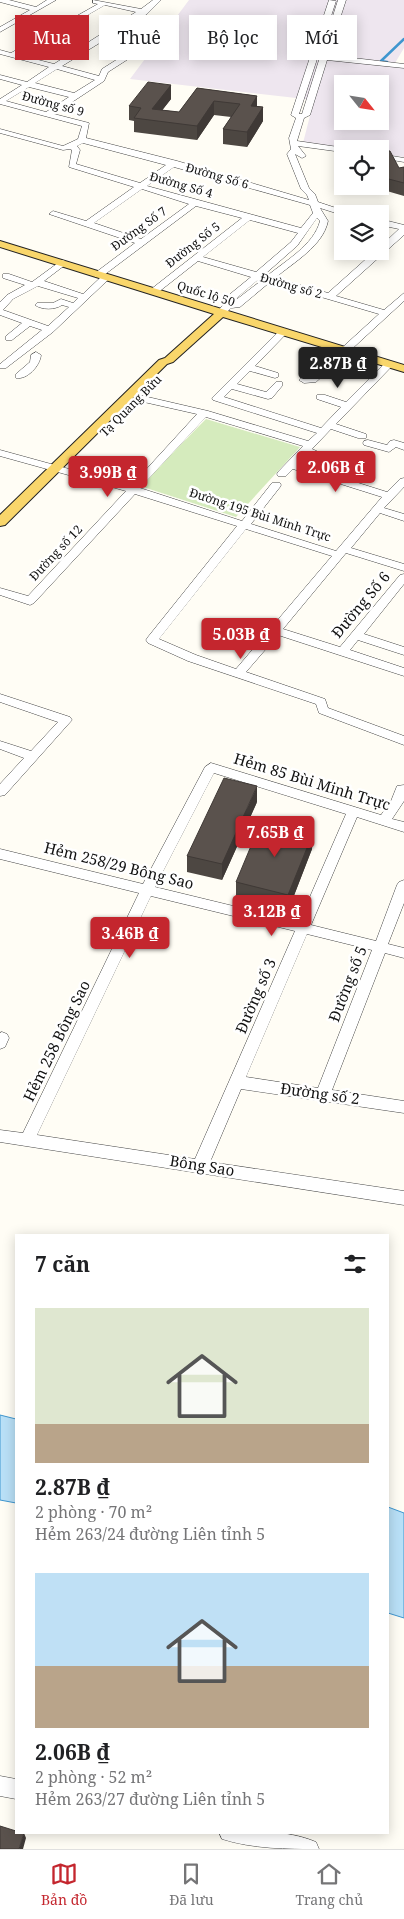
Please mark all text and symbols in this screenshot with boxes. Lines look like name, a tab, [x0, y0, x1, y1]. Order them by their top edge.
chip: Mua	[15, 15, 89, 60]
chip: Thuê	[99, 15, 179, 60]
chip: Bộ lọc	[189, 15, 277, 60]
chip: Mới	[287, 15, 357, 60]
north arrow	[334, 75, 389, 130]
map controls	[334, 75, 389, 260]
street label: Đường số 9	[20, 87, 86, 120]
button: locate	[334, 140, 389, 195]
street label: Đường Số 6	[184, 158, 251, 193]
street label: Đường Số 4	[148, 167, 215, 202]
street label: Đường Số 7	[107, 202, 170, 255]
button: layers	[334, 205, 389, 260]
street label: Đường Số 5	[162, 218, 224, 271]
street label: Đường số 2	[258, 269, 324, 302]
street label: Quốc lộ 50	[175, 277, 237, 310]
pin: 2.87B ₫	[292, 346, 384, 389]
text: 2.87B ₫	[309, 352, 367, 374]
street label: Tạ Quang Bửu	[96, 371, 166, 440]
pin: 2.06B ₫	[290, 450, 382, 493]
pin: 3.99B ₫	[62, 456, 154, 498]
text: 2.06B ₫	[307, 456, 365, 478]
text: 3.99B ₫	[79, 461, 137, 483]
street label: Đường 195 Bùi Minh Trực	[187, 484, 333, 545]
street label: Đường số 12	[25, 521, 86, 584]
street label: Đường Số 6	[326, 567, 394, 642]
pin: 5.03B ₫	[195, 618, 287, 660]
text: 5.03B ₫	[212, 623, 270, 645]
street label: Hẻm 85 Bùi Minh Trực	[232, 748, 393, 814]
pin: 7.65B ₫	[229, 816, 321, 858]
text: 7.65B ₫	[246, 821, 304, 843]
street label: Hẻm 258/29 Bông Sao	[42, 837, 196, 893]
pin: 3.12B ₫	[226, 894, 318, 937]
text: 3.12B ₫	[243, 900, 301, 922]
pin: 3.46B ₫	[84, 916, 176, 959]
text: 3.46B ₫	[101, 922, 159, 944]
street label: Đường số 5	[323, 943, 371, 1024]
street label: Đường số 3	[230, 955, 280, 1036]
street label: Hẻm 258 Bông Sao	[18, 977, 94, 1104]
street label: Đường số 2	[279, 1078, 361, 1108]
street label: Bông Sao	[168, 1150, 236, 1180]
text: 7 căn	[35, 1250, 90, 1278]
icon: filters	[341, 1250, 369, 1278]
icon: home	[157, 1341, 247, 1431]
text: 2.87B ₫	[35, 1473, 110, 1501]
text: 2 phòng · 70 m²	[35, 1501, 152, 1523]
text: Hẻm 263/24 đường Liên tỉnh 5	[35, 1523, 265, 1545]
icon: home	[157, 1606, 247, 1696]
text: 2.06B ₫	[35, 1738, 110, 1766]
text: 2 phòng · 52 m²	[35, 1766, 152, 1788]
text: Hẻm 263/27 đường Liên tỉnh 5	[35, 1788, 265, 1810]
tab: Bản đồ	[41, 1860, 87, 1909]
tab: Đã lưu	[169, 1860, 214, 1909]
tab: Trang chủ	[295, 1860, 363, 1909]

